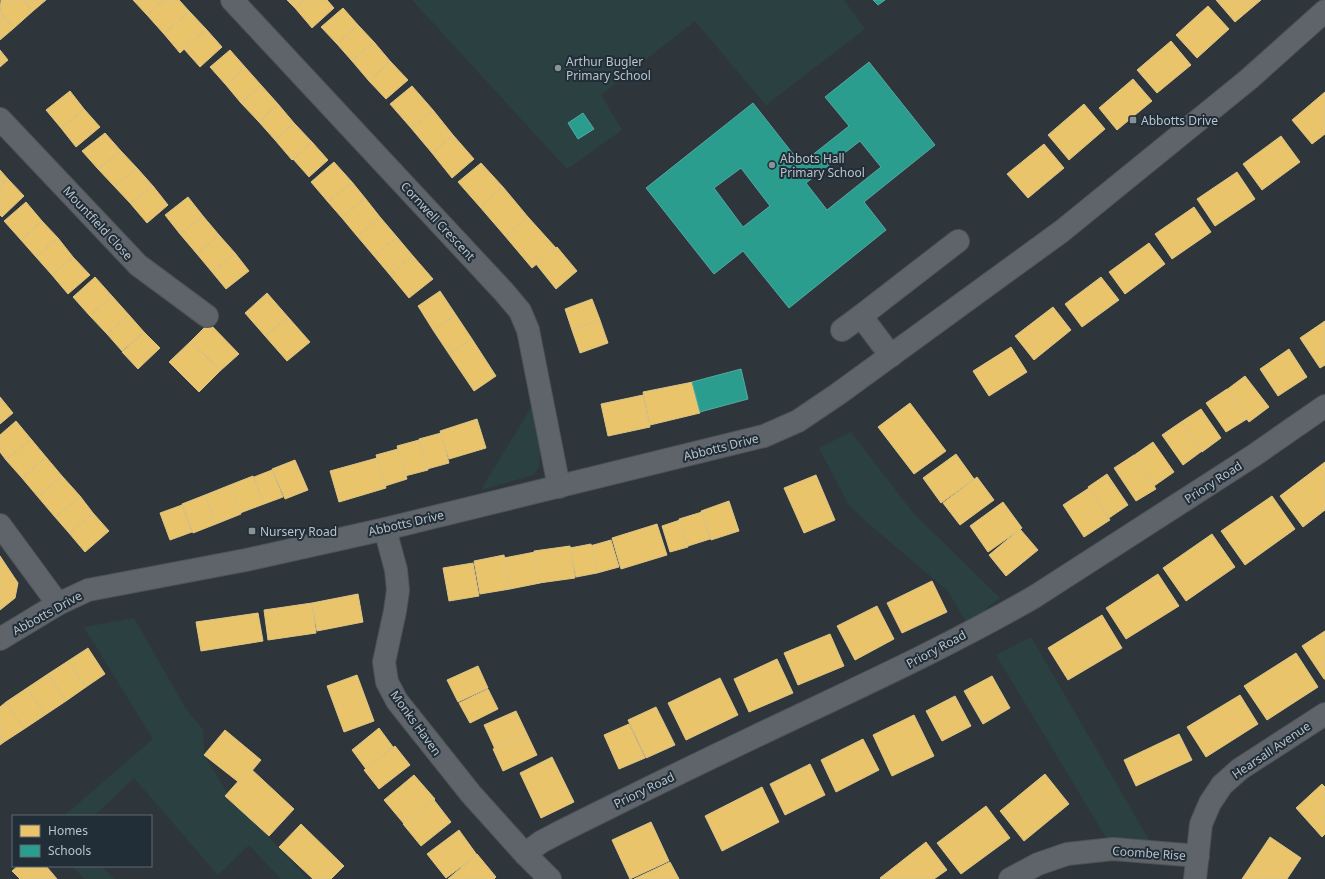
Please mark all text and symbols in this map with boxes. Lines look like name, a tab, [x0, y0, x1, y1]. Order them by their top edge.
place label: Arthur Bugler Primary School	[566, 53, 651, 84]
marker: Arthur Bugler Primary School	[553, 63, 563, 73]
place label: Abbotts Drive	[1141, 112, 1218, 129]
marker: Abbotts Drive	[1128, 115, 1138, 125]
place label: Abbots Hall Primary School	[780, 150, 865, 181]
marker: Abbots Hall Primary School	[767, 160, 777, 170]
street label: Cornwell Crescent	[397, 178, 479, 265]
street label: Mountfield Close	[59, 182, 137, 264]
street label: Abbotts Drive	[682, 429, 761, 465]
street label: Priory Road	[1181, 457, 1245, 507]
street label: Abbotts Drive	[367, 506, 446, 540]
place label: Nursery Road	[260, 523, 337, 540]
marker: Nursery Road	[247, 526, 257, 536]
street label: Abbotts Drive	[9, 587, 85, 639]
street label: Priory Road	[903, 626, 969, 672]
street label: Monks Haven	[387, 687, 445, 759]
street label: Hearsall Avenue	[1228, 717, 1314, 783]
street label: Priory Road	[611, 768, 677, 812]
legend	[12, 815, 152, 867]
text: Homes	[48, 822, 88, 839]
text: Schools	[48, 842, 91, 859]
street label: Coombe Rise	[1112, 842, 1187, 864]

